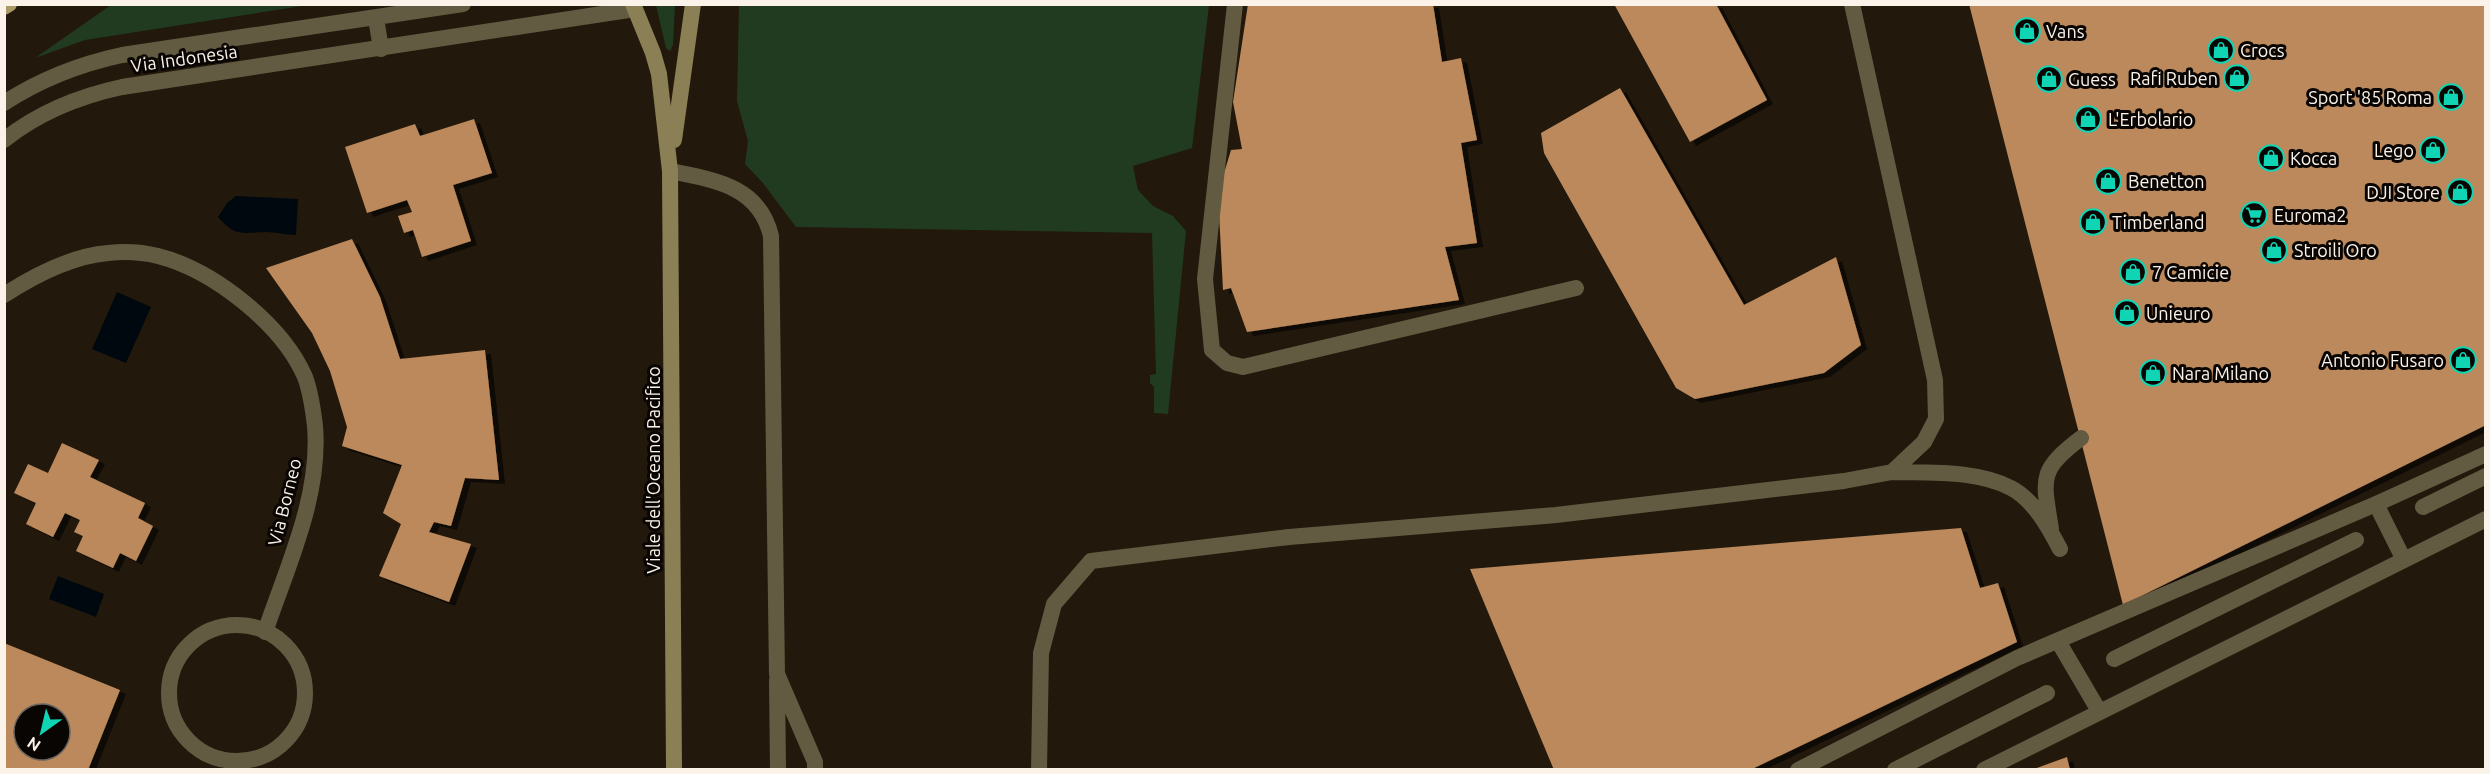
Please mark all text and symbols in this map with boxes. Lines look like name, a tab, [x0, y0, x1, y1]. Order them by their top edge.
shop icon: Vans	[2012, 16, 2042, 46]
place label: Vans	[2046, 21, 2085, 41]
shop icon: Crocs	[2206, 35, 2236, 65]
place label: Crocs	[2240, 40, 2285, 60]
street label: Via Indonesia	[129, 41, 239, 75]
shop icon: Rafi Ruben	[2222, 63, 2252, 93]
shop icon: Guess	[2034, 64, 2064, 94]
place label: Rafi Ruben	[2130, 68, 2218, 88]
place label: Guess	[2068, 69, 2116, 89]
shop icon: Sport '85 Roma	[2436, 82, 2466, 112]
place label: Sport '85 Roma	[2308, 87, 2432, 107]
shop icon: L'Erbolario	[2073, 104, 2103, 134]
place label: L'Erbolario	[2108, 109, 2193, 129]
shop icon: Lego	[2418, 135, 2448, 165]
place label: Lego	[2374, 140, 2414, 160]
shop icon: Kocca	[2256, 143, 2286, 173]
place label: Kocca	[2290, 148, 2337, 168]
shop icon: Benetton	[2093, 166, 2123, 196]
place label: Benetton	[2128, 171, 2205, 191]
shop icon: DJI Store	[2445, 177, 2475, 207]
place label: DJI Store	[2366, 182, 2440, 202]
supermarket icon: Euroma2	[2239, 200, 2269, 230]
place label: Euroma2	[2274, 205, 2347, 225]
shop icon: Timberland	[2078, 207, 2108, 237]
place label: Timberland	[2112, 212, 2204, 232]
shop icon: Stroili Oro	[2259, 235, 2289, 265]
place label: Stroili Oro	[2294, 240, 2377, 260]
shop icon: 7 Camicie	[2118, 257, 2148, 287]
place label: 7 Camicie	[2152, 262, 2229, 282]
shop icon: Unieuro	[2112, 298, 2142, 328]
place label: Unieuro	[2146, 303, 2211, 323]
shop icon: Antonio Fusaro	[2448, 345, 2478, 375]
place label: Antonio Fusaro	[2321, 350, 2444, 370]
shop icon: Nara Milano	[2138, 358, 2168, 388]
place label: Nara Milano	[2172, 363, 2269, 383]
street label: Viale dell'Oceano Pacifico	[643, 366, 663, 574]
street label: Via Borneo	[263, 456, 305, 548]
north arrow	[12, 702, 72, 762]
text: N	[24, 734, 44, 755]

